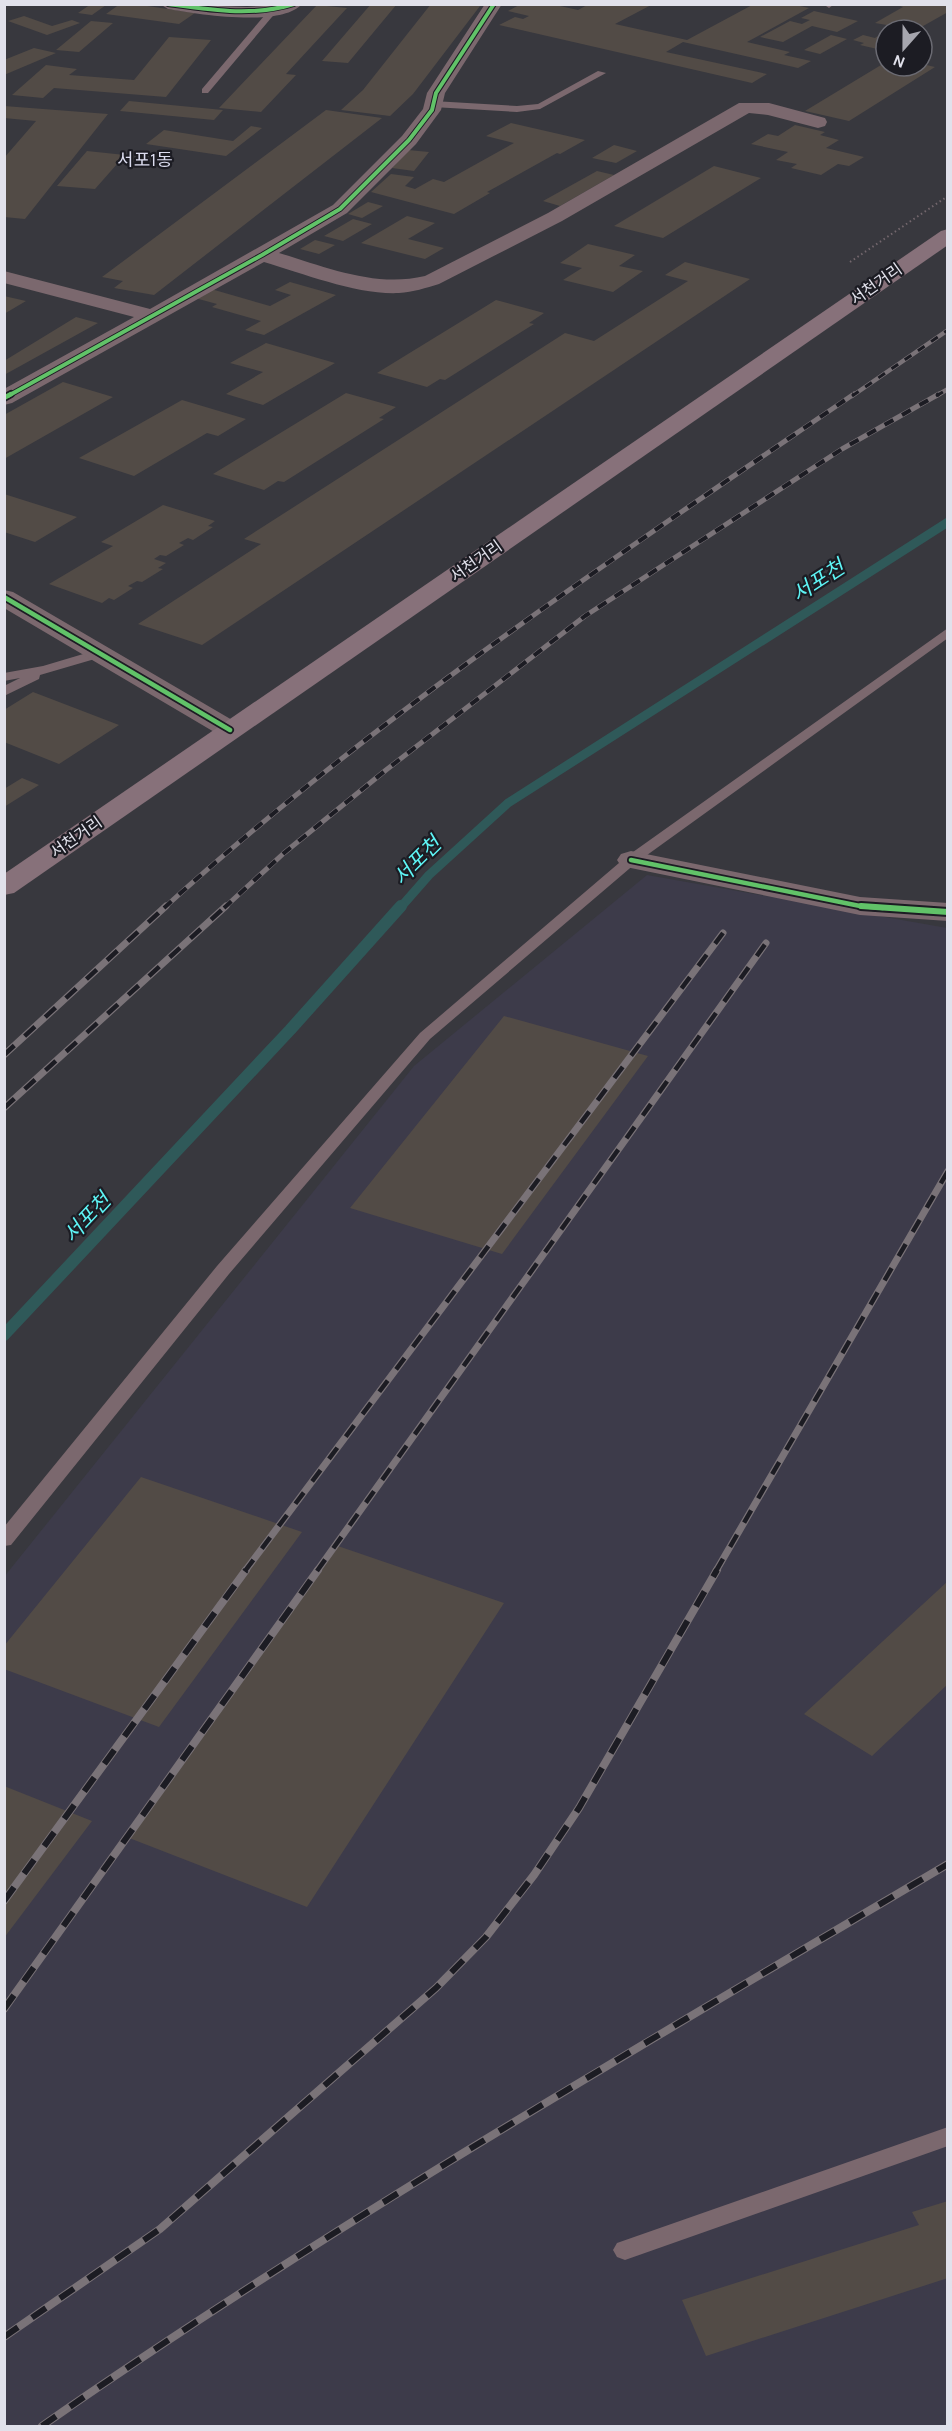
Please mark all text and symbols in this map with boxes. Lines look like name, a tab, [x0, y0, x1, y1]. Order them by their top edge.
north arrow	[874, 18, 934, 78]
text: N	[890, 51, 908, 72]
district label: 서포1동	[117, 149, 173, 171]
street label: 서천거리	[846, 259, 906, 309]
street label: 서천거리	[446, 536, 506, 586]
water label: 서포천	[787, 554, 851, 607]
street label: 서천거리	[46, 812, 106, 862]
water label: 서포천	[388, 830, 448, 890]
water label: 서포천	[58, 1187, 117, 1247]

